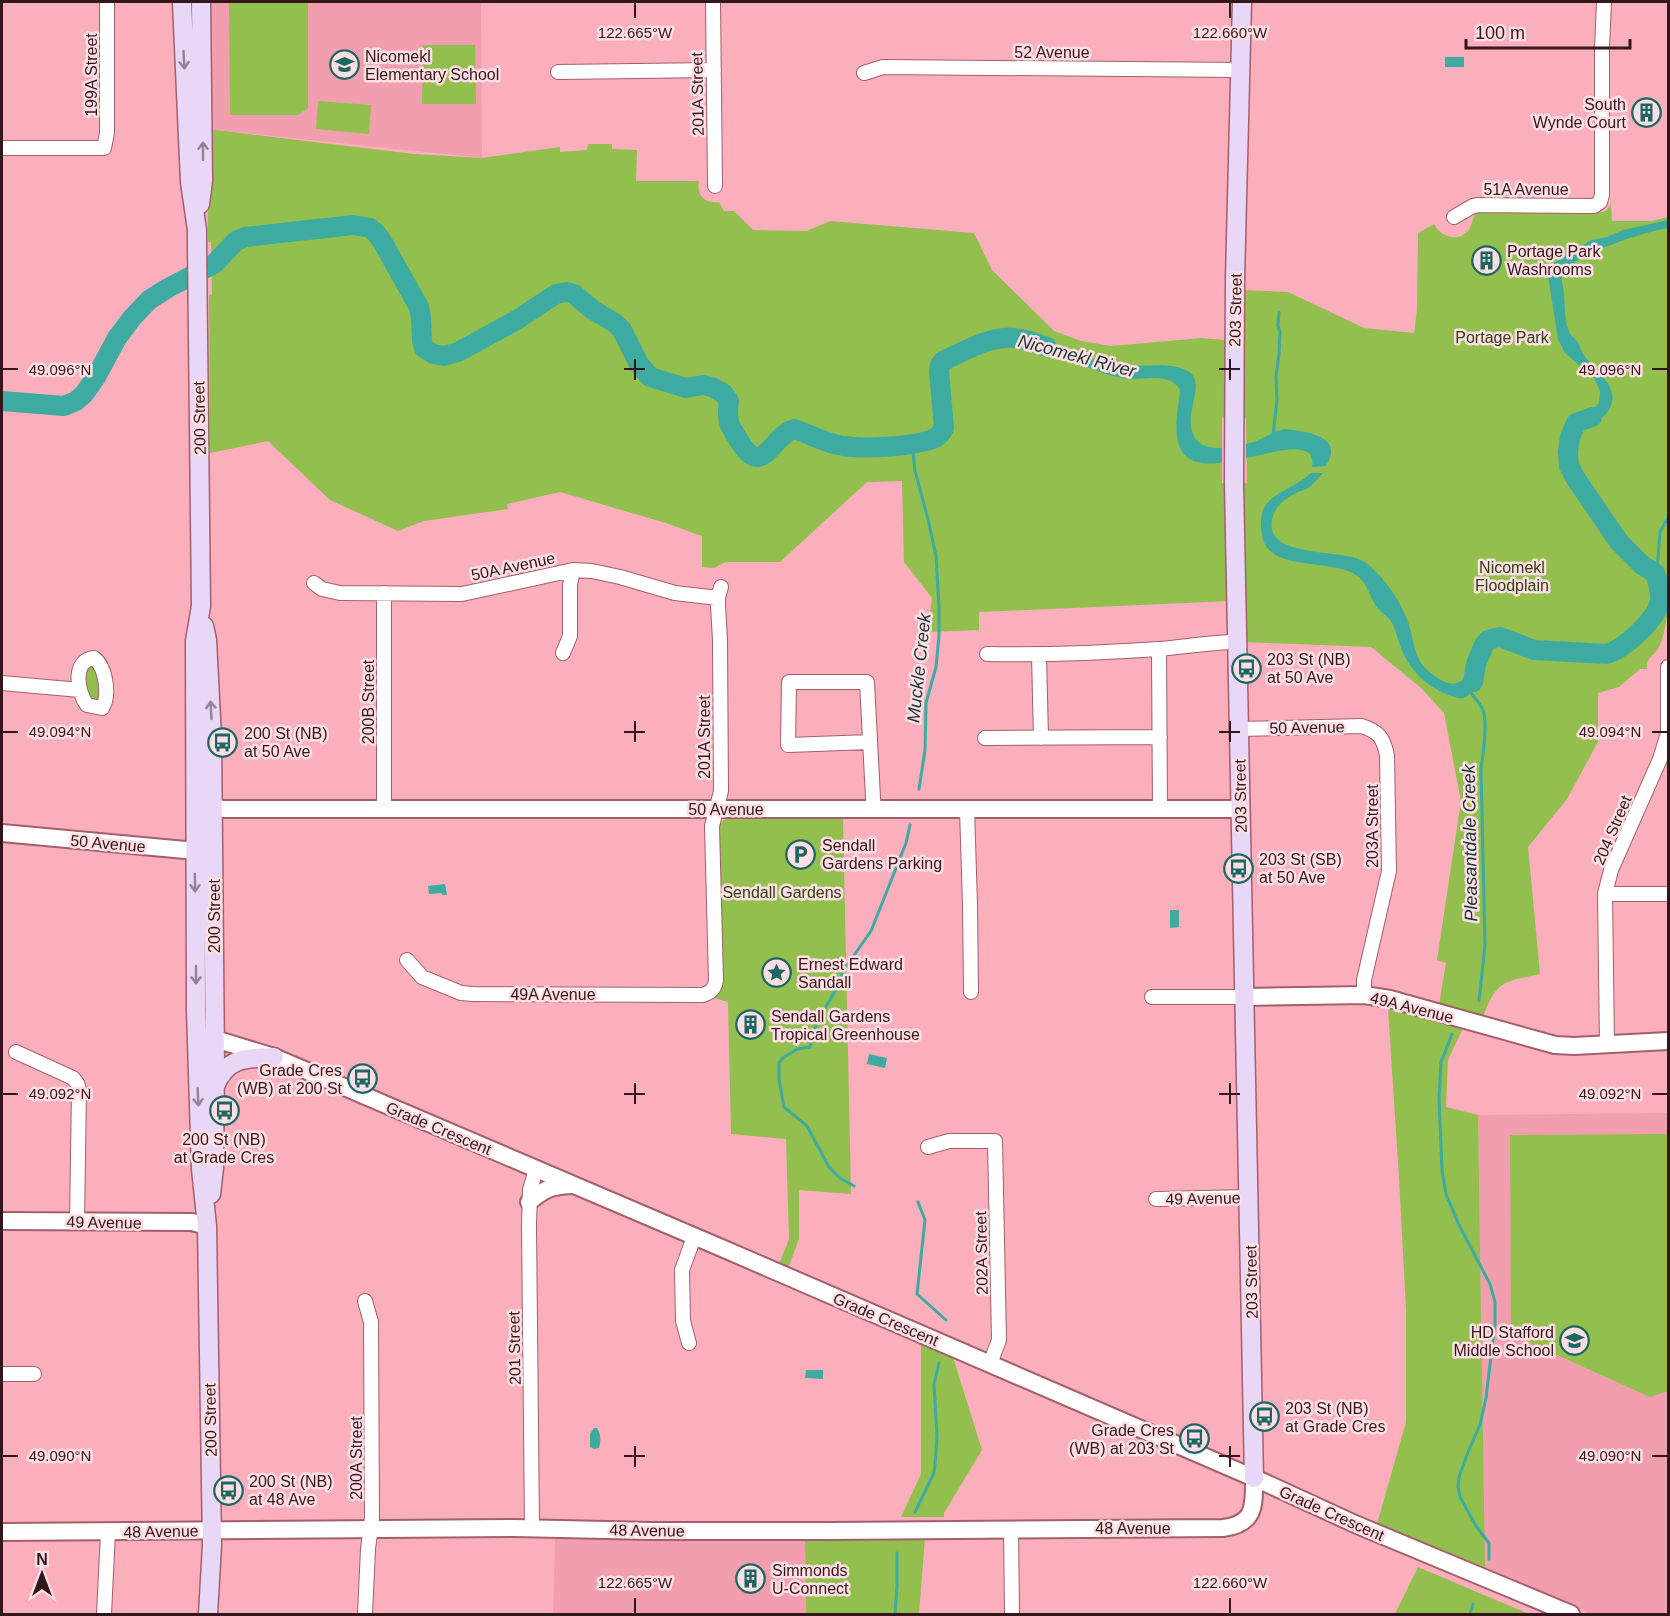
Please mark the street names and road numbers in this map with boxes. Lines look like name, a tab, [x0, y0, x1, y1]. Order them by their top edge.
street label: 199A Street	[83, 33, 100, 117]
street label: 52 Avenue	[1014, 44, 1090, 61]
street label: 201A Street	[688, 51, 707, 136]
street label: 51A Avenue	[1483, 181, 1569, 198]
street label: 203 Street	[1226, 272, 1245, 347]
street label: 200 Street	[190, 380, 209, 455]
street label: 50A Avenue	[470, 549, 557, 584]
street label: 200B Street	[360, 659, 377, 744]
street label: 201A Street	[696, 695, 713, 779]
street label: 50 Avenue	[1269, 718, 1345, 737]
street label: 203 Street	[1231, 758, 1250, 833]
street label: 203A Street	[1364, 784, 1381, 868]
street label: 204 Street	[1590, 792, 1635, 867]
street label: 50 Avenue	[688, 801, 764, 818]
street label: 50 Avenue	[70, 832, 146, 855]
street label: 200 Street	[206, 879, 223, 953]
street label: 49A Avenue	[510, 986, 596, 1003]
street label: 49A Avenue	[1369, 989, 1455, 1026]
street label: Grade Crescent	[384, 1099, 495, 1159]
street label: 49 Avenue	[1165, 1189, 1241, 1208]
street label: 202A Street	[972, 1210, 991, 1295]
street label: 49 Avenue	[66, 1213, 142, 1232]
street label: 203 Street	[1242, 1244, 1261, 1319]
street label: Grade Crescent	[831, 1290, 942, 1350]
street label: 201 Street	[505, 1310, 524, 1385]
street label: 200 Street	[201, 1382, 220, 1457]
street label: 200A Street	[348, 1416, 365, 1500]
street label: Grade Crescent	[1277, 1483, 1387, 1544]
street label: 48 Avenue	[1095, 1520, 1171, 1537]
street label: 48 Avenue	[609, 1521, 685, 1540]
street label: 48 Avenue	[123, 1522, 199, 1541]

